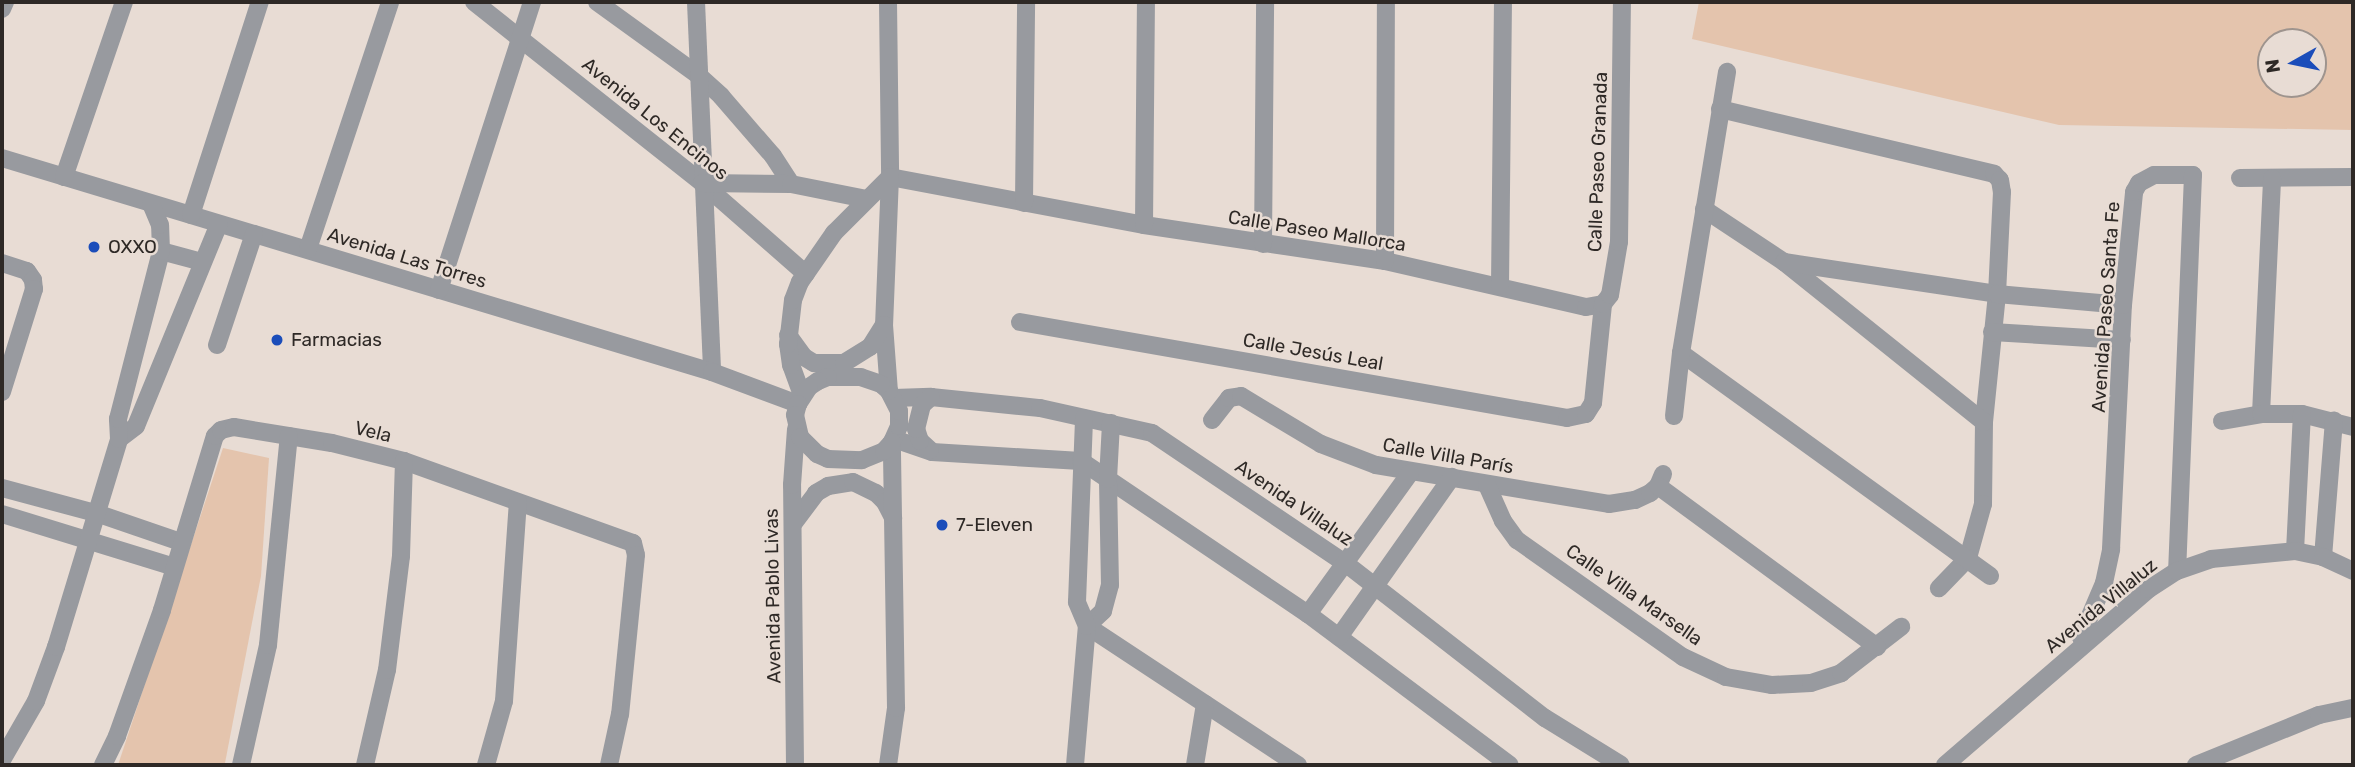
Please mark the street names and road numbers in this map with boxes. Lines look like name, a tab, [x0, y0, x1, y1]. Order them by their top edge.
street label: Avenida Los Encinos	[577, 53, 733, 185]
street label: Calle Paseo Granada	[1583, 71, 1613, 253]
street label: Avenida Paseo Santa Fe	[2087, 201, 2125, 413]
street label: Calle Paseo Mallorca	[1226, 206, 1408, 256]
street label: Avenida Las Torres	[324, 223, 490, 293]
street label: Calle Jesús Leal	[1241, 328, 1385, 376]
street label: Vela	[352, 416, 394, 448]
street label: Calle Villa París	[1381, 433, 1515, 479]
street label: Avenida Villaluz	[1230, 455, 1358, 551]
street label: Avenida Pablo Livas	[760, 508, 786, 684]
street label: Calle Villa Marsella	[1561, 539, 1707, 651]
street label: Avenida Villaluz	[2040, 554, 2162, 658]

